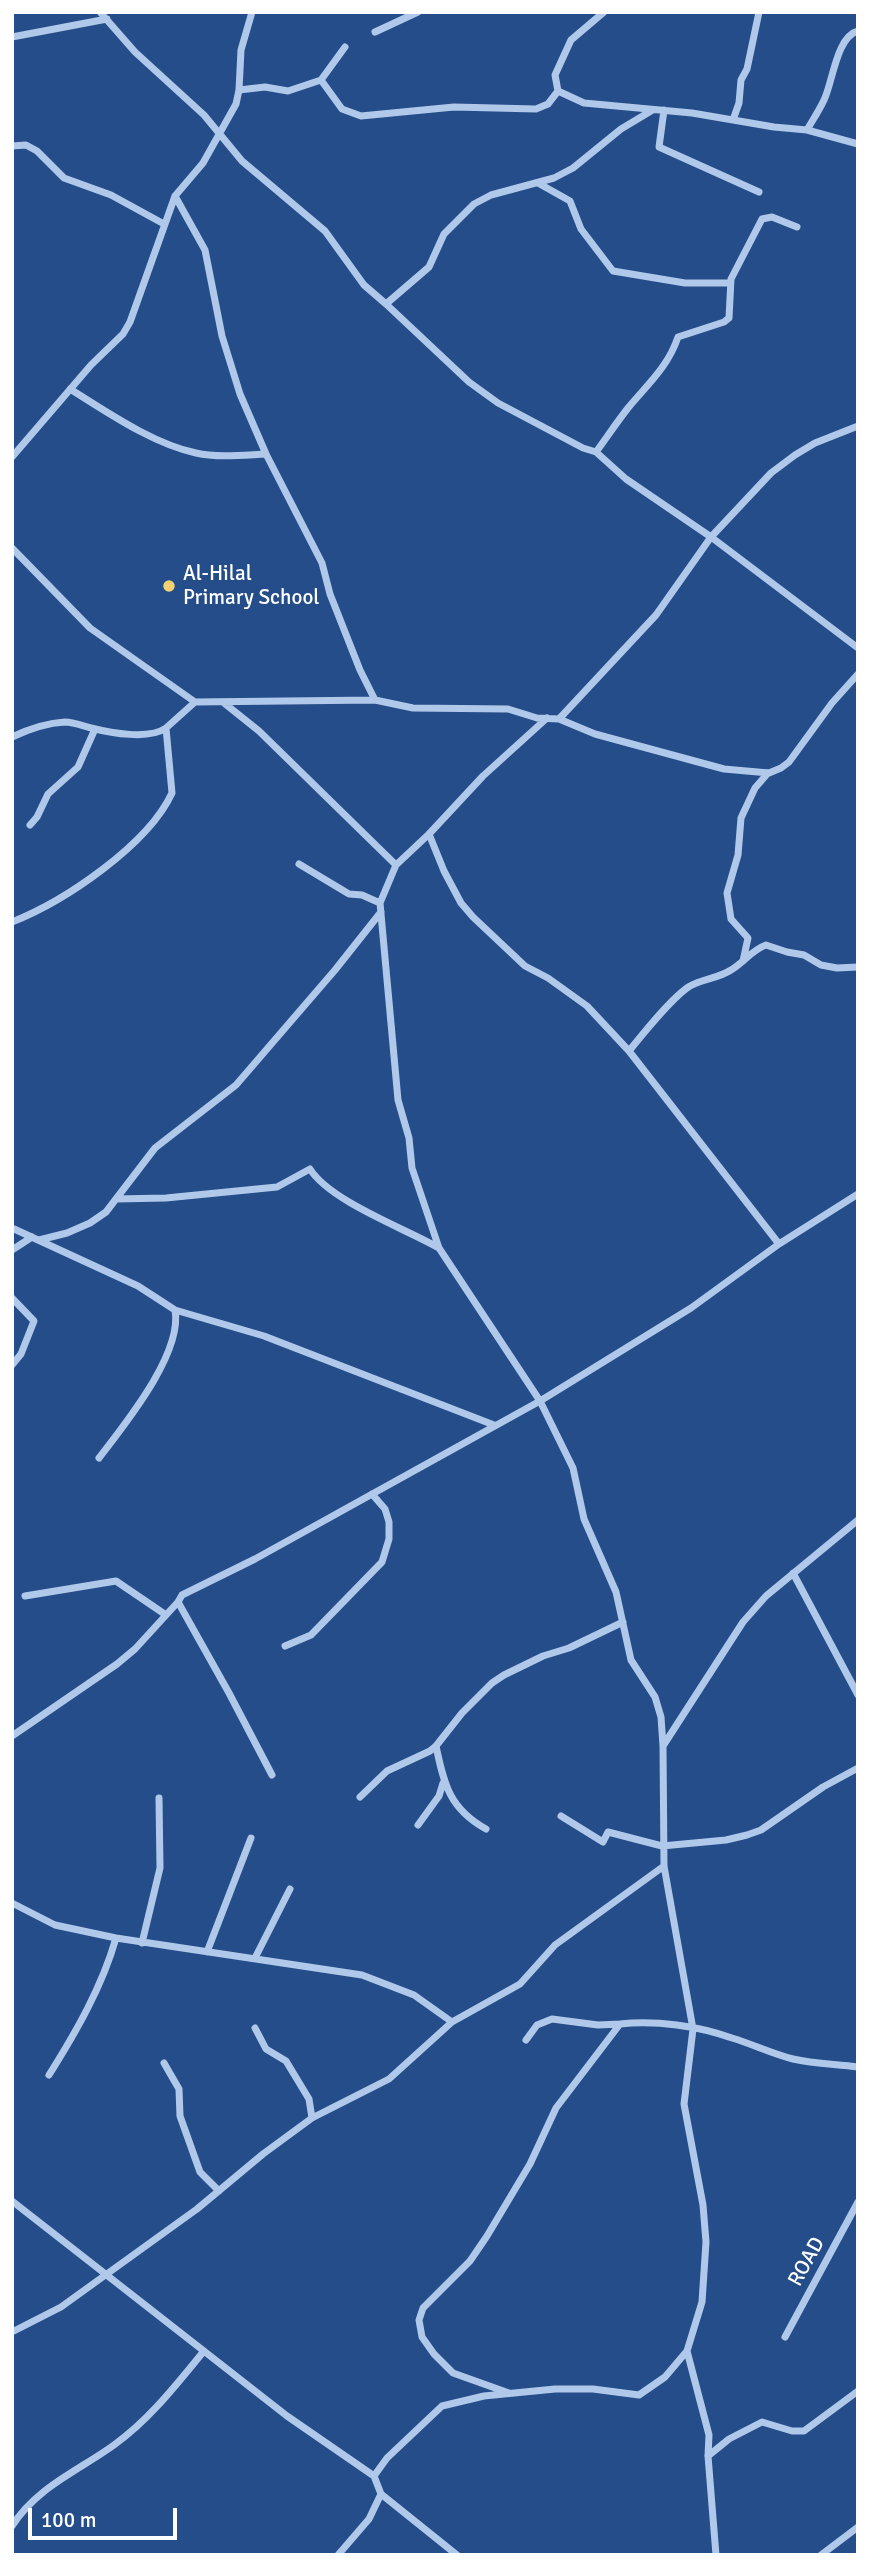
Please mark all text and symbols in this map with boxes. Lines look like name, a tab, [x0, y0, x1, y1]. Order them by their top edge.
place label: Al-Hilal Primary School	[183, 561, 319, 611]
marker: Al-Hilal Primary School	[161, 578, 177, 594]
street label: ROAD	[783, 2233, 831, 2291]
scale bar	[32, 2494, 180, 2538]
text: 100 m	[41, 2507, 96, 2533]

